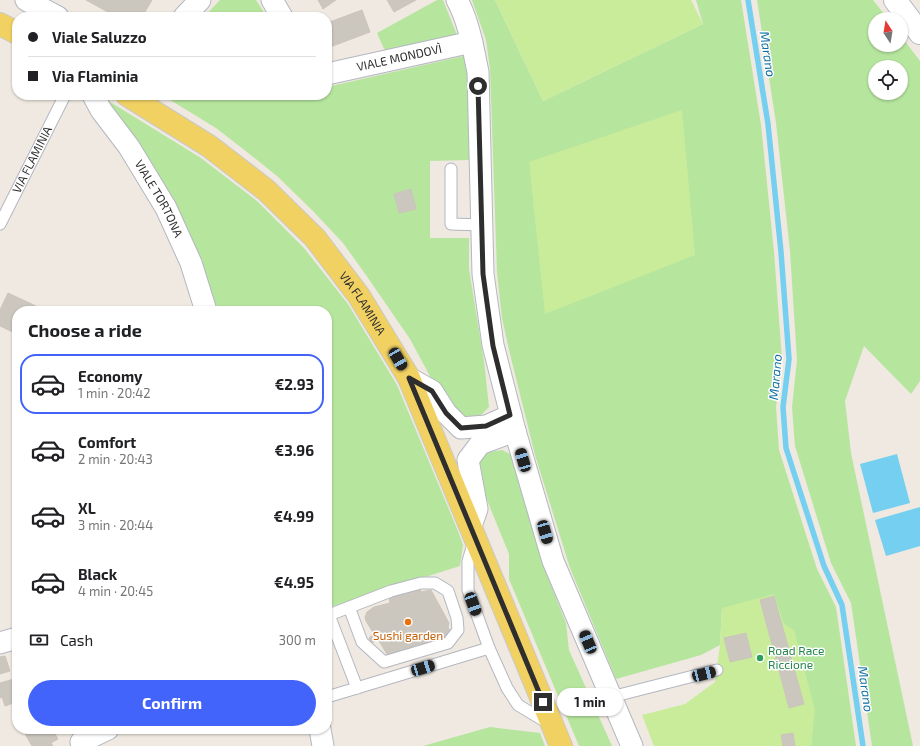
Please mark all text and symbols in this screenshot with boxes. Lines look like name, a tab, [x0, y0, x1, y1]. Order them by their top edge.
north arrow	[868, 12, 908, 52]
map controls	[868, 12, 908, 100]
text: Viale Saluzzo	[52, 28, 147, 46]
water label: Marano	[756, 30, 780, 78]
street label: VIALE MONDOVÌ	[355, 41, 443, 73]
button: locate	[868, 60, 908, 100]
text: Via Flaminia	[52, 67, 138, 85]
route start	[469, 77, 487, 95]
street label: VIA FLAMINIA	[9, 123, 54, 195]
street label: VIALE TORTONA	[132, 157, 186, 239]
street label: VIA FLAMINIA	[337, 268, 389, 338]
text: Choose a ride	[28, 319, 142, 341]
car	[387, 346, 409, 372]
water label: Marano	[765, 353, 785, 401]
icon: car	[30, 366, 66, 402]
text: Economy	[78, 367, 143, 385]
text: €2.93	[275, 375, 314, 393]
text: 1 min · 20:42	[78, 385, 151, 401]
icon: car	[30, 432, 66, 468]
text: Comfort	[78, 433, 136, 451]
text: €3.96	[275, 441, 314, 459]
car	[514, 447, 532, 473]
text: 2 min · 20:43	[78, 451, 153, 467]
icon: car	[30, 498, 66, 534]
text: XL	[78, 499, 96, 517]
text: €4.99	[273, 507, 314, 525]
text: 3 min · 20:44	[78, 517, 153, 533]
car	[536, 519, 554, 545]
icon: car	[30, 564, 66, 600]
text: Black	[78, 565, 117, 583]
text: €4.95	[274, 573, 314, 591]
text: 4 min · 20:45	[78, 583, 153, 599]
car	[463, 591, 483, 617]
marker: Sushi garden	[403, 617, 413, 627]
place label: Sushi garden	[373, 628, 443, 642]
icon: cash	[28, 629, 50, 651]
car	[578, 629, 598, 655]
text: Cash	[60, 631, 93, 649]
text: 300 m	[279, 632, 316, 648]
place label: Road Race Riccione	[768, 643, 825, 671]
marker: Road Race Riccione	[755, 653, 765, 663]
car	[410, 659, 436, 677]
car	[691, 665, 717, 683]
water label: Marano	[855, 665, 877, 713]
button: Confirm	[28, 680, 316, 726]
callout: 1 min	[557, 688, 623, 716]
route end	[534, 693, 552, 711]
text: 1 min	[574, 694, 606, 710]

